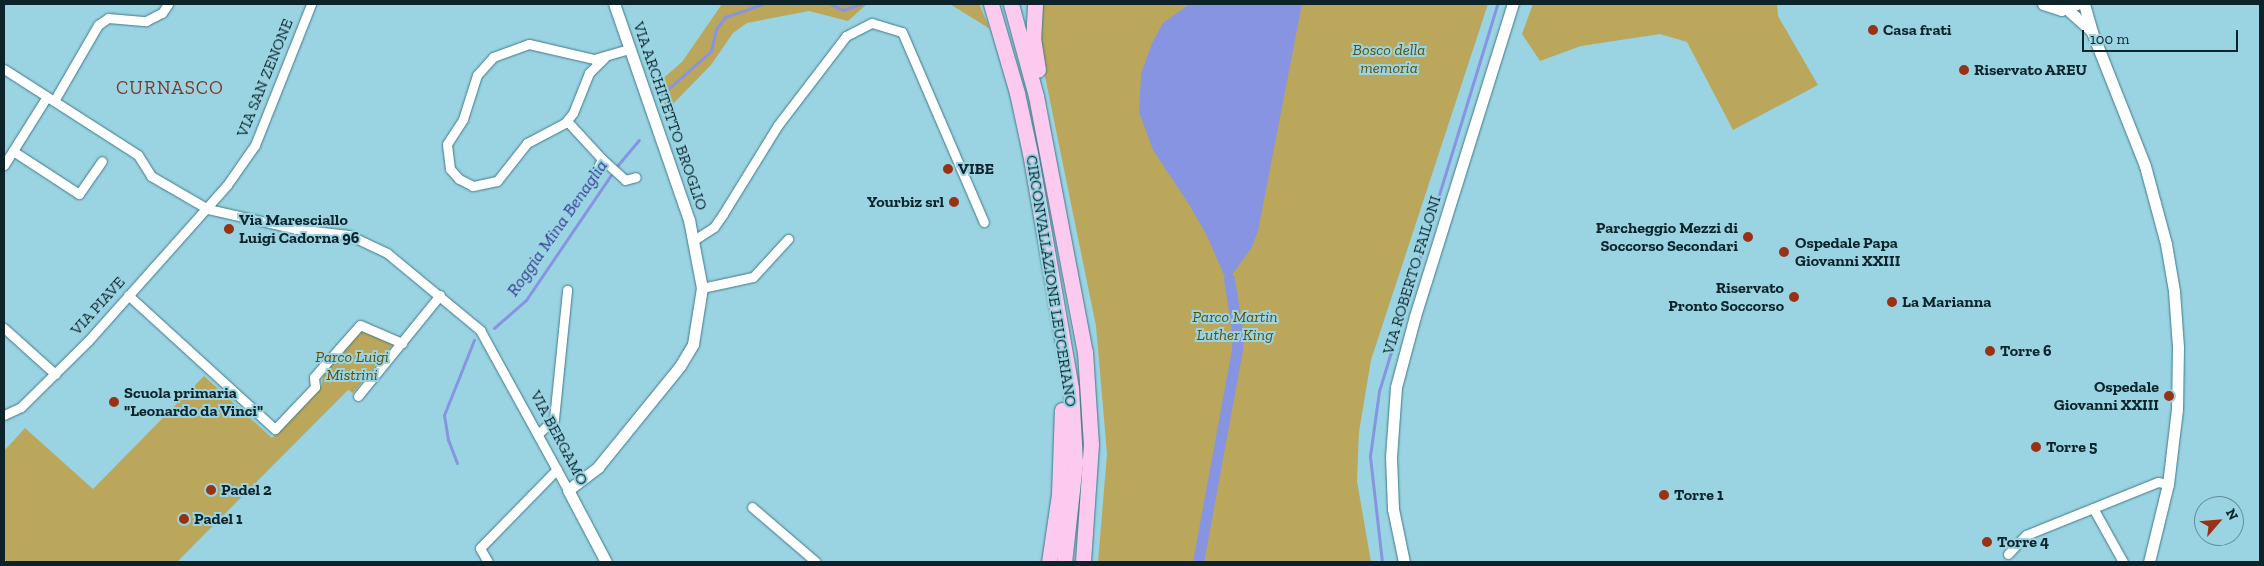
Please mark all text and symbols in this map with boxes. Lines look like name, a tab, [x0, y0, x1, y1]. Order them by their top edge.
street label: VIA SAN ZENONE	[232, 16, 298, 140]
street label: VIA ARCHITETTO BROGLIO	[629, 19, 711, 213]
place label: Casa frati	[1883, 20, 1952, 40]
scale bar	[2084, 20, 2240, 52]
marker: Casa frati	[1867, 24, 1879, 36]
text: 100 m	[2090, 30, 2129, 48]
park label: Bosco della memoria	[1353, 40, 1425, 78]
place label: Riservato AREU	[1974, 60, 2088, 80]
marker: Riservato AREU	[1958, 64, 1970, 76]
district label: CURNASCO	[115, 77, 225, 99]
street label: CIRCONVALLAZIONE LEUCERIANO	[1022, 154, 1080, 408]
water label: Roggia Mina Benaglia	[502, 156, 612, 300]
place label: VIBE	[958, 159, 994, 179]
marker: VIBE	[942, 163, 954, 175]
place label: Yourbiz srl	[867, 192, 944, 212]
street label: VIA ROBERTO FAILONI	[1379, 193, 1445, 357]
marker: Yourbiz srl	[948, 196, 960, 208]
place label: Via Maresciallo Luigi Cadorna 96	[239, 210, 359, 248]
place label: Parcheggio Mezzi di Soccorso Secondari	[1596, 218, 1738, 256]
marker: Via Maresciallo Luigi Cadorna 96	[223, 223, 235, 235]
marker: Parcheggio Mezzi di Soccorso Secondari	[1742, 231, 1754, 243]
place label: Ospedale Papa Giovanni XXIII	[1795, 233, 1900, 271]
marker: Ospedale Papa Giovanni XXIII	[1777, 245, 1791, 259]
street label: VIA PIAVE	[67, 273, 129, 339]
place label: Riservato Pronto Soccorso	[1668, 278, 1784, 316]
marker: Riservato Pronto Soccorso	[1788, 291, 1800, 303]
place label: La Marianna	[1902, 292, 1991, 312]
marker: La Marianna	[1886, 296, 1898, 308]
park label: Parco Martin Luther King	[1192, 307, 1278, 345]
place label: Torre 6	[2000, 341, 2051, 361]
marker: Torre 6	[1984, 345, 1996, 357]
park label: Parco Luigi Mistrini	[315, 347, 389, 385]
place label: Ospedale Giovanni XXIII	[2054, 377, 2159, 415]
place label: Scuola primaria "Leonardo da Vinci"	[124, 383, 264, 421]
street label: VIA BERGAMO	[526, 387, 592, 489]
marker: Ospedale Giovanni XXIII	[2163, 390, 2175, 402]
marker: Scuola primaria "Leonardo da Vinci"	[108, 396, 120, 408]
place label: Torre 5	[2046, 437, 2097, 457]
marker: Torre 5	[2030, 441, 2042, 453]
place label: Padel 2	[221, 480, 272, 500]
marker: Padel 2	[205, 484, 217, 496]
place label: Torre 1	[1674, 485, 1723, 505]
marker: Torre 1	[1658, 489, 1670, 501]
north arrow	[2194, 496, 2244, 546]
text: N	[2222, 506, 2242, 523]
place label: Padel 1	[194, 509, 242, 529]
marker: Padel 1	[178, 513, 190, 525]
place label: Torre 4	[1997, 532, 2049, 552]
marker: Torre 4	[1981, 536, 1993, 548]

